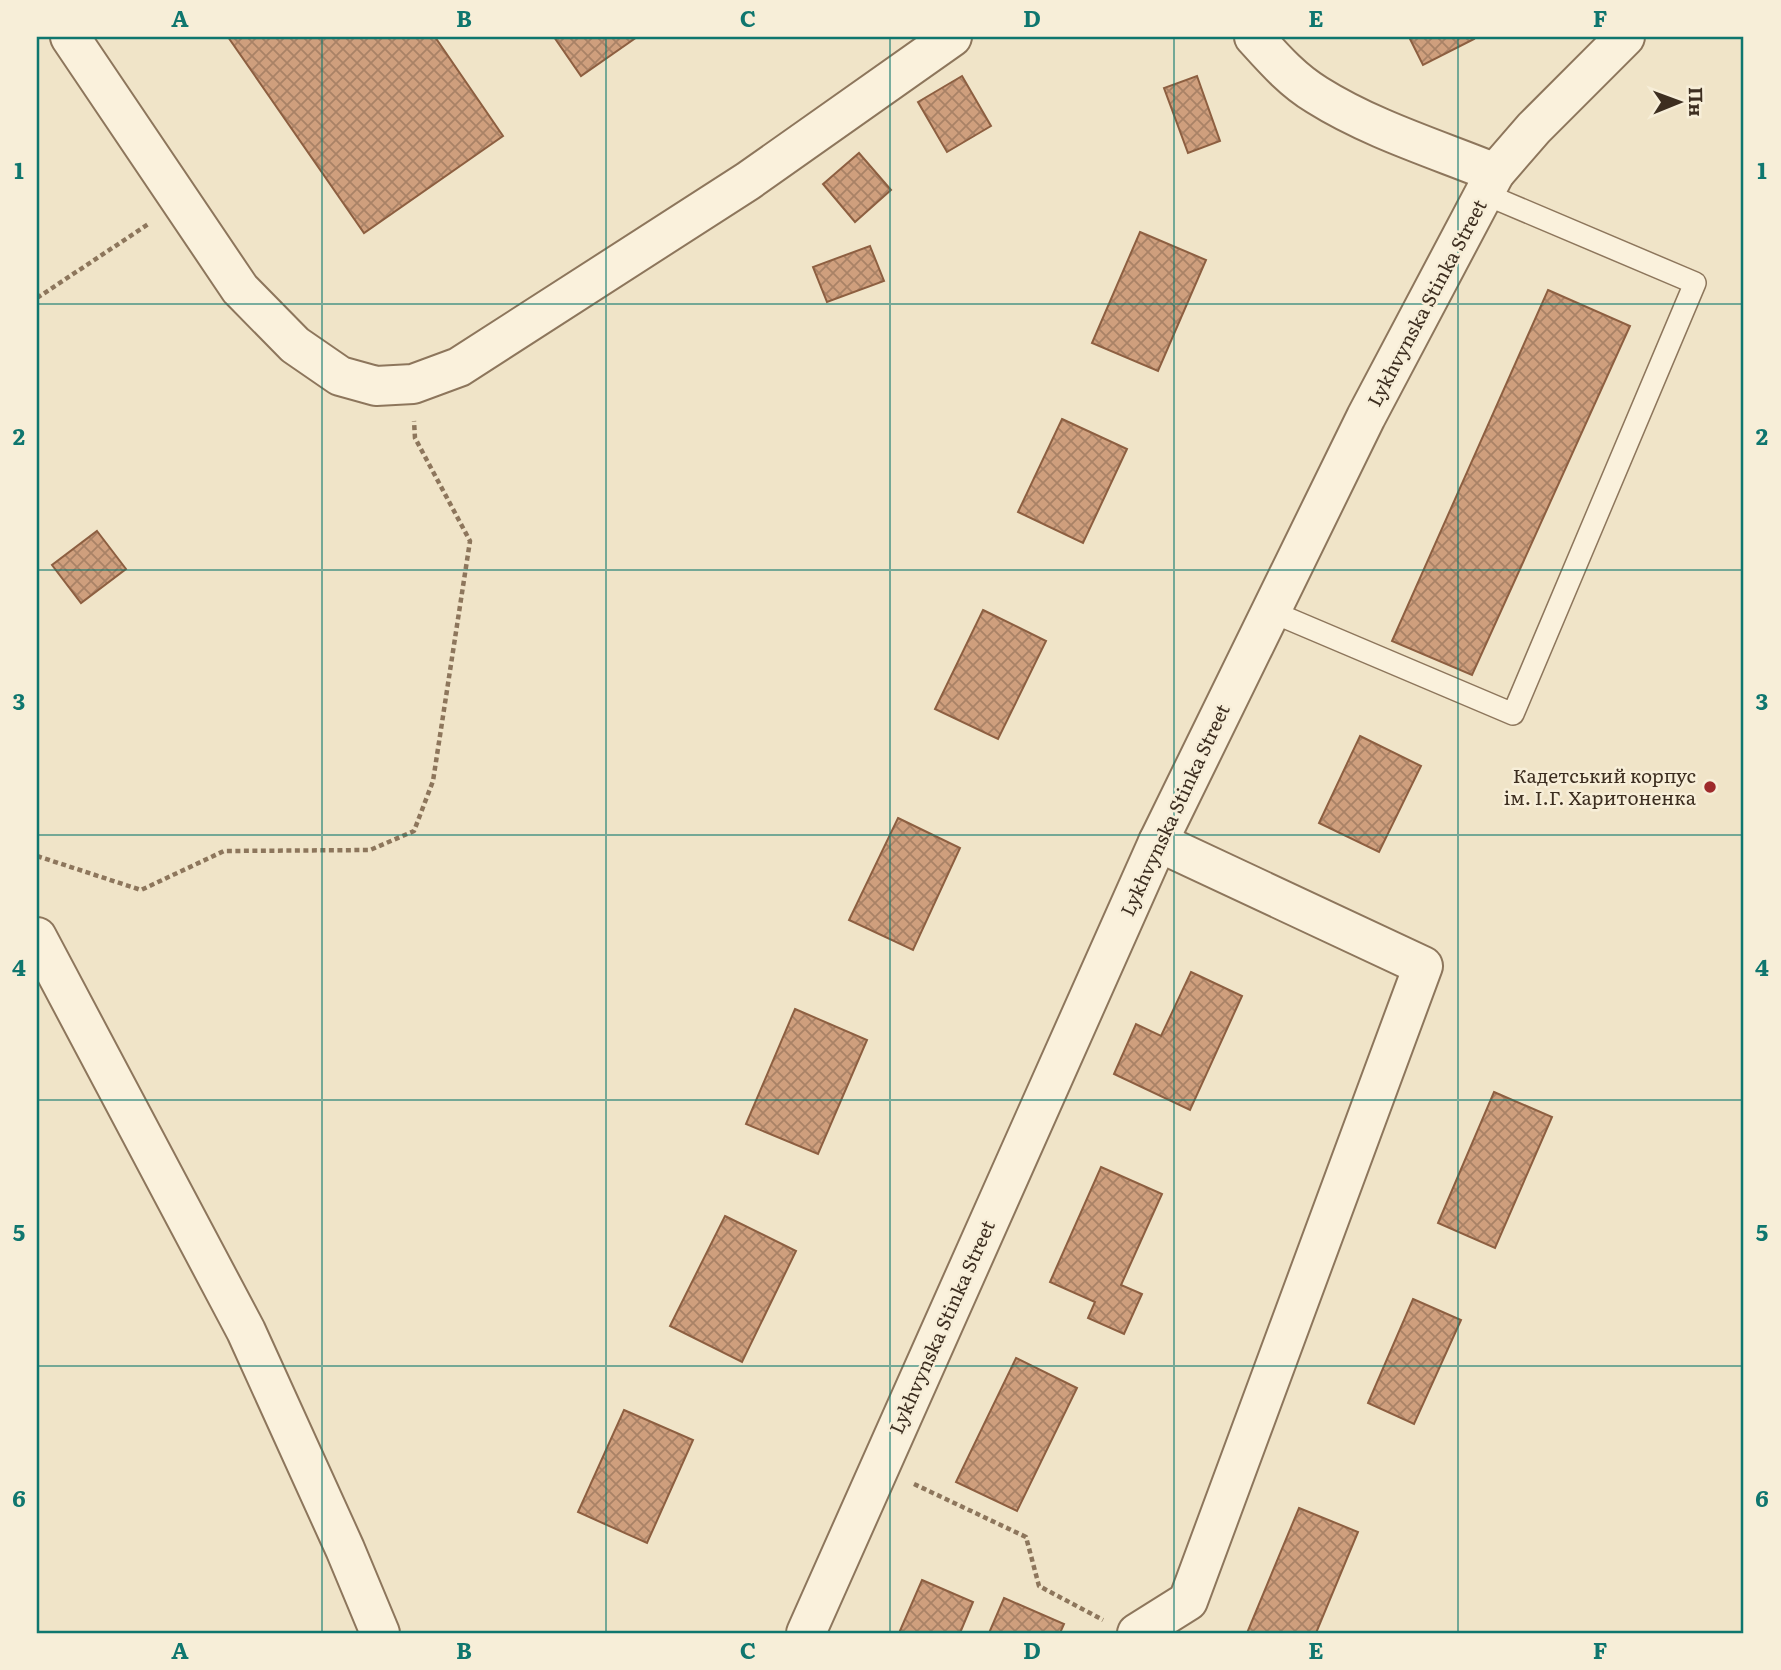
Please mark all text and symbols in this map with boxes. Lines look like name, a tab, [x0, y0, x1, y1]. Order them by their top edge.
text: A	[171, 0, 189, 34]
text: B	[456, 0, 472, 34]
text: C	[740, 0, 756, 34]
text: D	[1023, 0, 1041, 34]
text: E	[1308, 0, 1324, 34]
text: F	[1593, 0, 1608, 34]
north arrow	[1644, 66, 1714, 136]
text: Пн	[1683, 87, 1711, 117]
text: 1	[14, 152, 24, 186]
text: 1	[1757, 152, 1767, 186]
street label: Lykhvynska Stinka Street	[1359, 194, 1493, 411]
text: 2	[13, 418, 25, 452]
text: 2	[1756, 418, 1768, 452]
text: 3	[13, 683, 25, 717]
text: 3	[1756, 683, 1768, 717]
street label: Lykhvynska Stinka Street	[1113, 699, 1236, 920]
place label: Кадетський корпус ім. І.Г. Харитоненка	[1504, 761, 1697, 811]
marker: Кадетський корпус ім. І.Г. Харитоненка	[1702, 779, 1718, 795]
text: 4	[12, 949, 26, 983]
text: 4	[1755, 949, 1769, 983]
text: 5	[13, 1214, 25, 1248]
text: 5	[1756, 1214, 1768, 1248]
street label: Lykhvynska Stinka Street	[881, 1215, 1001, 1438]
text: 6	[12, 1480, 26, 1514]
text: 6	[1755, 1480, 1769, 1514]
text: A	[171, 1632, 189, 1666]
text: B	[456, 1632, 472, 1666]
text: C	[740, 1632, 756, 1666]
text: D	[1023, 1632, 1041, 1666]
text: E	[1308, 1632, 1324, 1666]
text: F	[1593, 1632, 1608, 1666]

